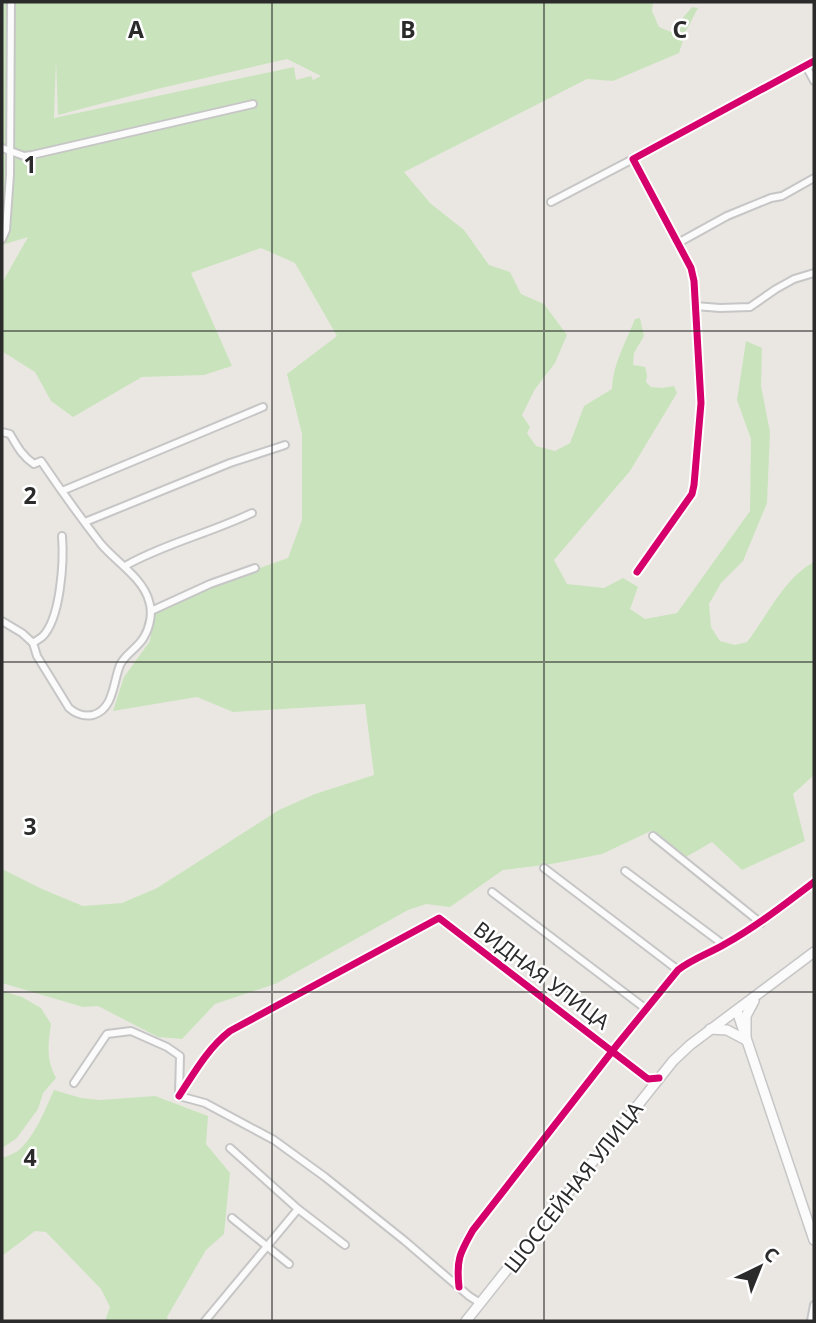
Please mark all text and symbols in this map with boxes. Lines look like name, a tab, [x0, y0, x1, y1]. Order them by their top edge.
text: A	[128, 13, 144, 45]
text: B	[400, 13, 416, 45]
text: C	[673, 13, 688, 45]
text: 1	[23, 148, 37, 180]
text: 2	[23, 479, 37, 511]
text: 3	[23, 810, 37, 842]
street label: ВИДНАЯ УЛИЦА	[468, 915, 616, 1036]
street label: ШОССЕЙНАЯ УЛИЦА	[497, 1095, 649, 1278]
text: 4	[23, 1141, 37, 1173]
north arrow	[725, 1232, 795, 1302]
text: С	[758, 1241, 785, 1268]

